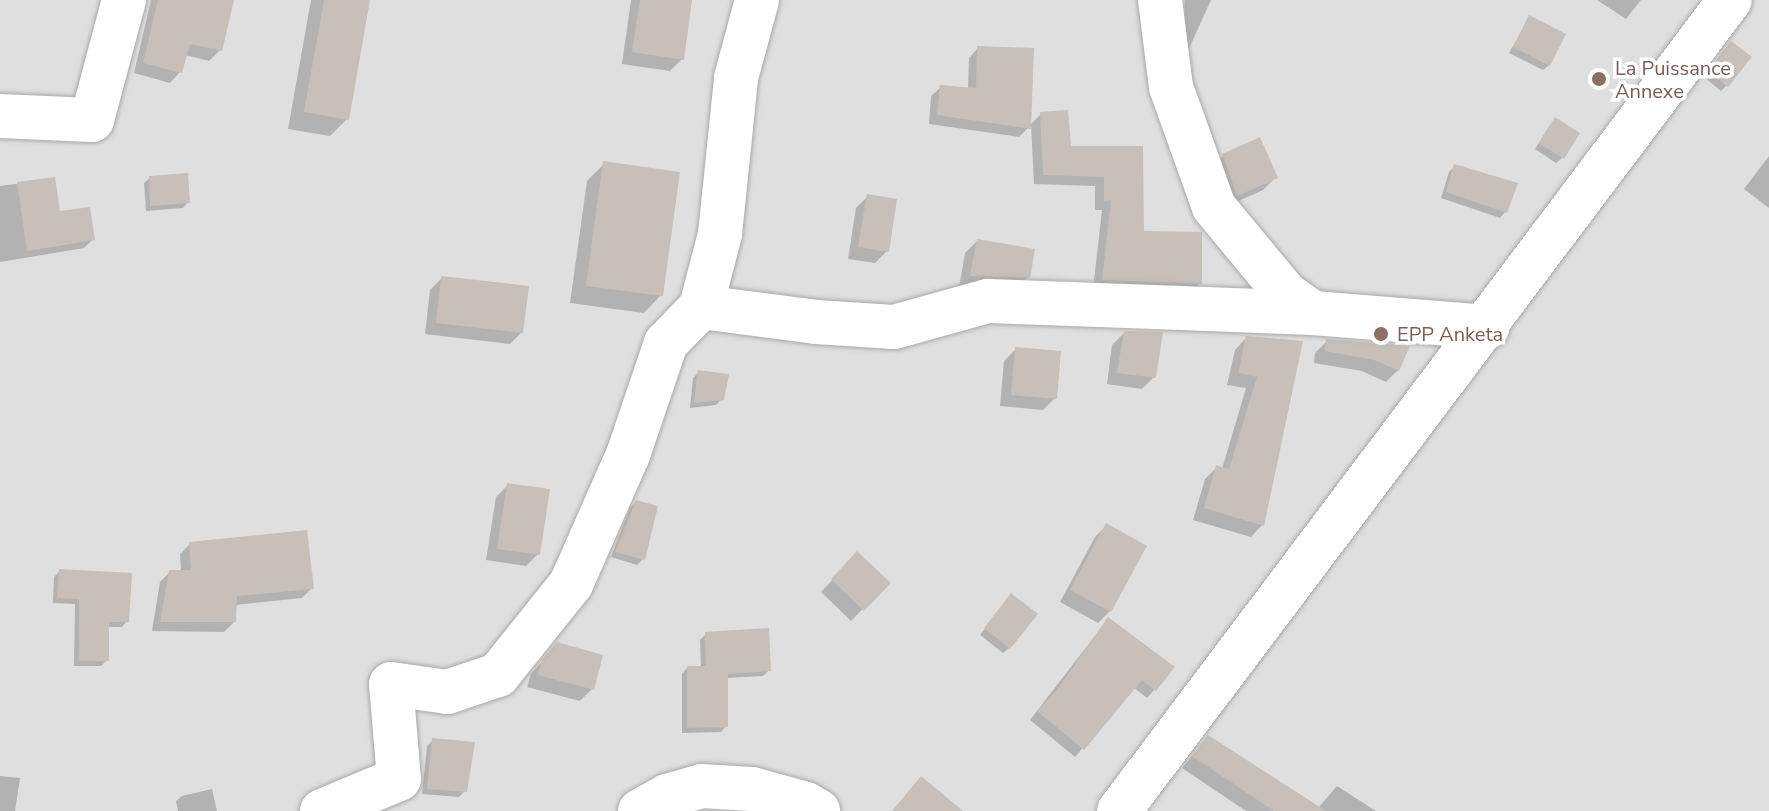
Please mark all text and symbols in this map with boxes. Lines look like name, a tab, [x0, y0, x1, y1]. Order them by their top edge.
place label: La Puissance Annexe	[1615, 56, 1731, 103]
marker: La Puissance Annexe	[1590, 70, 1608, 88]
place label: EPP Anketa	[1397, 322, 1503, 346]
marker: EPP Anketa	[1372, 325, 1390, 343]

